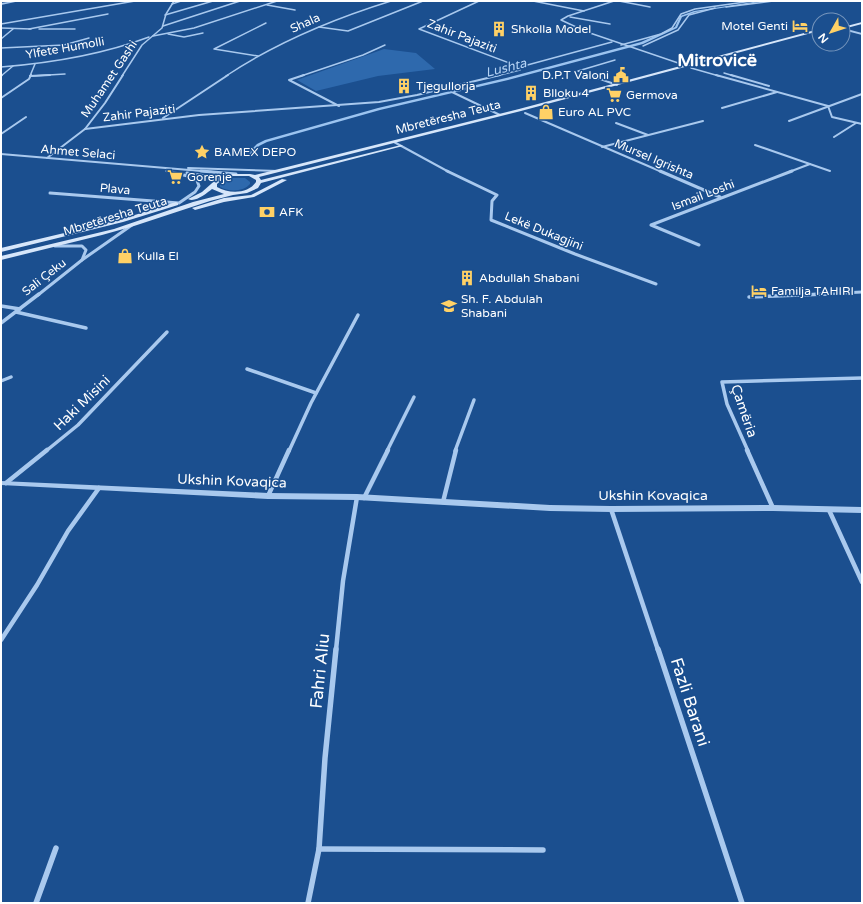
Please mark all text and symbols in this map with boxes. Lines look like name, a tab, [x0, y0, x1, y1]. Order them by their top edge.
street label: Shala	[288, 10, 322, 36]
north arrow	[811, 12, 851, 52]
street label: Zahir Pajaziti	[425, 16, 499, 56]
hotel icon: Motel Genti	[791, 17, 809, 35]
place label: Motel Genti	[721, 19, 788, 33]
building icon: Shkolla Model	[490, 20, 508, 38]
place label: Shkolla Model	[511, 22, 591, 36]
text: N	[816, 30, 831, 46]
street label: Ylfete Humolli	[25, 34, 105, 62]
street label: Muhamet Gashi	[78, 38, 140, 120]
district label: Mitrovicë	[677, 49, 757, 71]
water label: Lushta	[484, 55, 529, 81]
public building icon: D.P.T Valoni	[612, 66, 630, 84]
place label: D.P.T Valoni	[542, 68, 609, 82]
building icon: Tjegullorja	[395, 77, 413, 95]
place label: Tjegullorja	[416, 79, 476, 93]
building icon: Blloku 4	[522, 84, 540, 102]
place label: Blloku 4	[543, 86, 589, 100]
supermarket icon: Germova	[605, 86, 623, 104]
place label: Germova	[626, 88, 678, 102]
street label: Mbretëresha Teuta	[394, 97, 502, 137]
street label: Zahir Pajaziti	[102, 102, 176, 124]
shop icon: Euro AL PVC	[537, 103, 555, 121]
place label: Euro AL PVC	[558, 105, 631, 119]
street label: Mursel Igrishta	[612, 136, 696, 182]
street label: Ahmet Selaci	[40, 142, 116, 162]
place icon: BAMEX DEPO	[193, 143, 211, 161]
place label: BAMEX DEPO	[214, 145, 296, 159]
supermarket icon: Gorenje	[166, 168, 184, 186]
place label: Gorenje	[187, 170, 232, 184]
street label: Ismail Loshi	[670, 177, 736, 213]
street label: Plava	[99, 181, 131, 197]
street label: Mbretëresha Teuta	[61, 194, 169, 238]
bank icon: AFK	[258, 203, 276, 221]
place label: AFK	[279, 205, 303, 219]
street label: Lekë Dukagjini	[503, 209, 585, 253]
shop icon: Kulla El	[116, 247, 134, 265]
place label: Kulla El	[137, 249, 179, 263]
street label: Sali Çeku	[19, 255, 69, 299]
building icon: Abdullah Shabani	[458, 269, 476, 287]
place label: Abdullah Shabani	[479, 271, 579, 285]
hotel icon: Familja TAHIRI	[750, 282, 768, 300]
place label: Familja TAHIRI	[771, 284, 854, 298]
place label: Sh. F. Abdulah Shabani	[461, 292, 543, 320]
school or university icon: Sh. F. Abdulah Shabani	[440, 297, 458, 315]
street label: Haki Misini	[50, 372, 114, 434]
street label: Çamëria	[727, 382, 761, 440]
street label: Ukshin Kovaqica	[177, 471, 287, 491]
street label: Ukshin Kovaqica	[598, 487, 708, 504]
street label: Fahri Aliu	[306, 632, 334, 710]
street label: Fazli Barani	[666, 655, 714, 749]

